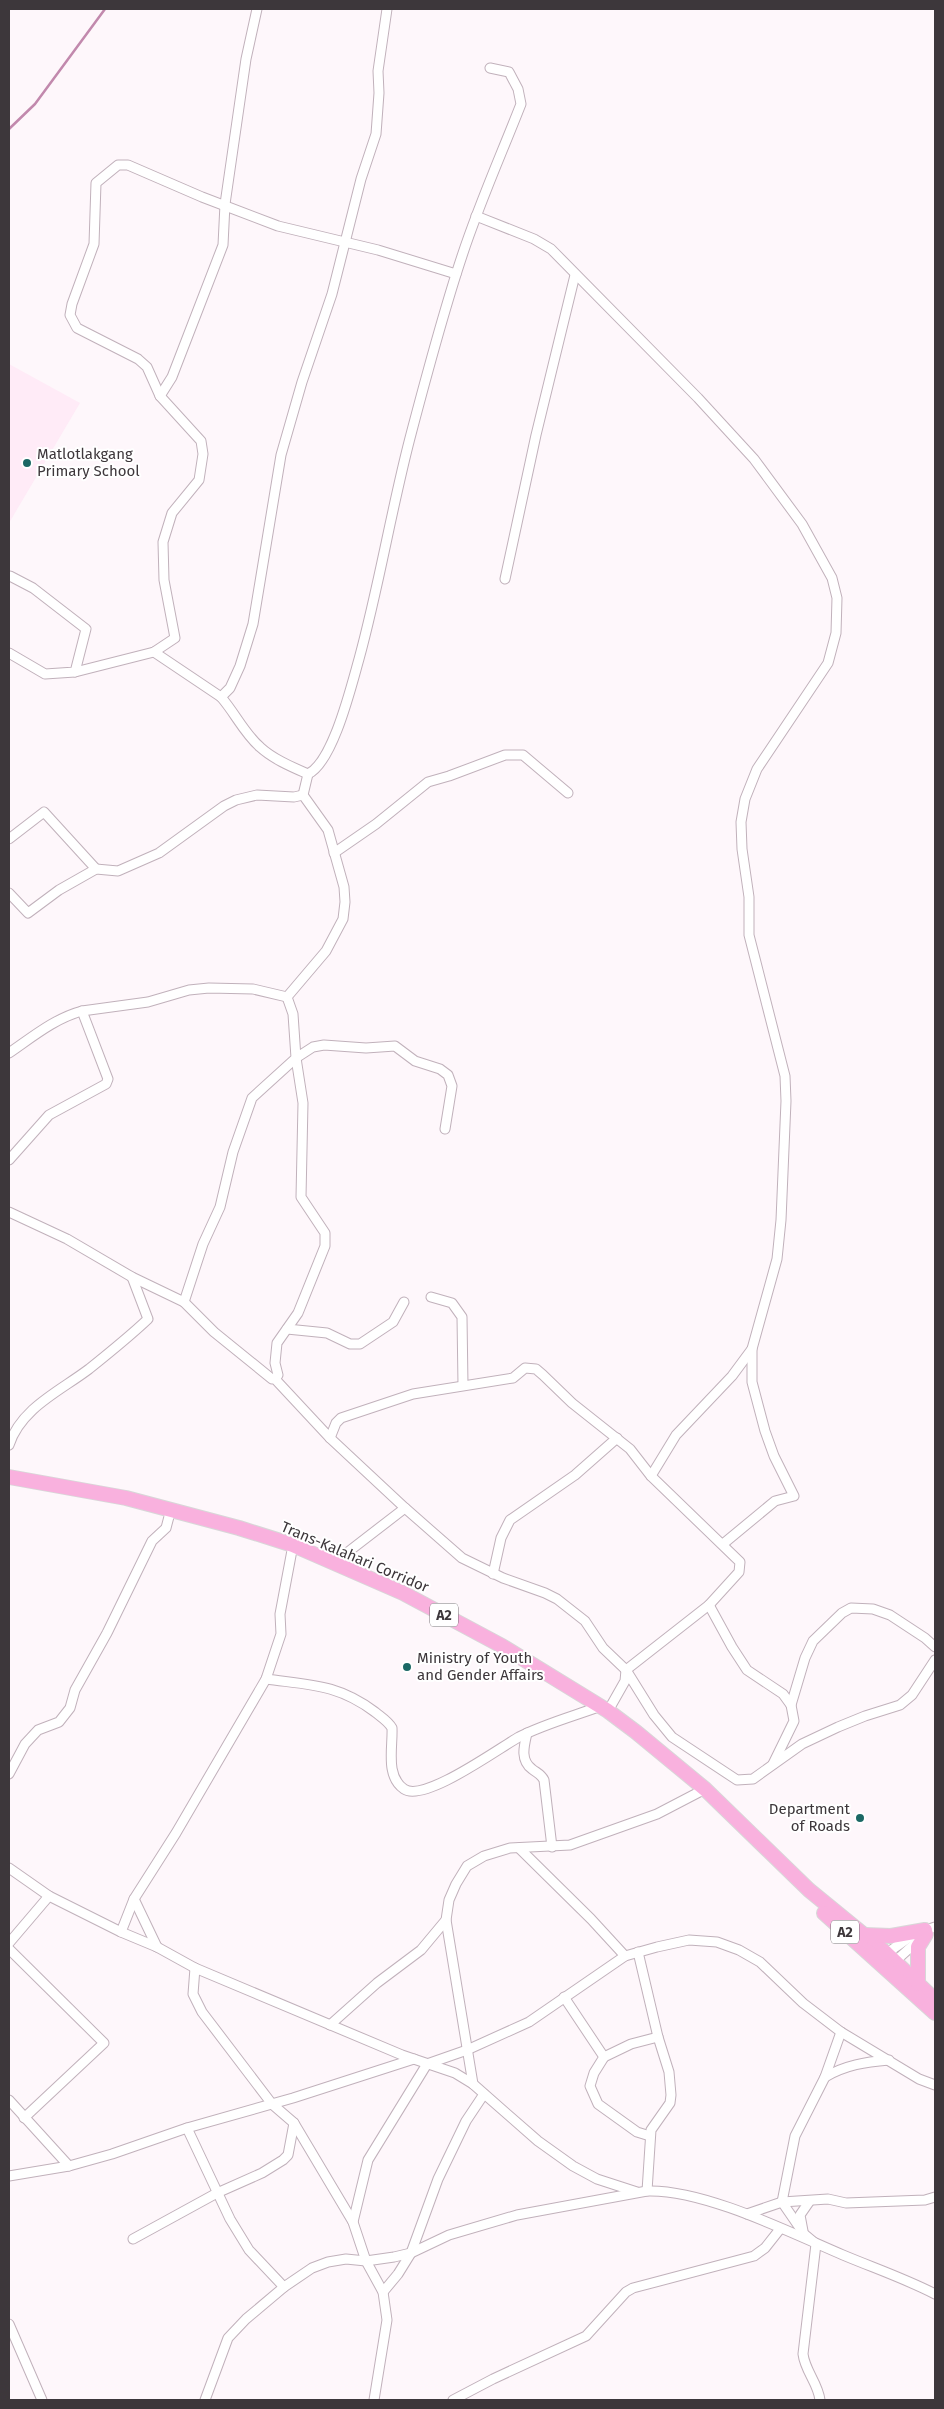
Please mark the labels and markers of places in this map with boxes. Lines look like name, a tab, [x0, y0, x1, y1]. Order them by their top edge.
place label: Matlotlakgang Primary School	[37, 445, 140, 480]
marker: Matlotlakgang Primary School	[21, 457, 33, 469]
place label: Ministry of Youth and Gender Affairs	[417, 1649, 544, 1684]
marker: Ministry of Youth and Gender Affairs	[401, 1661, 413, 1673]
place label: Department of Roads	[769, 1800, 851, 1835]
marker: Department of Roads	[854, 1812, 866, 1824]

